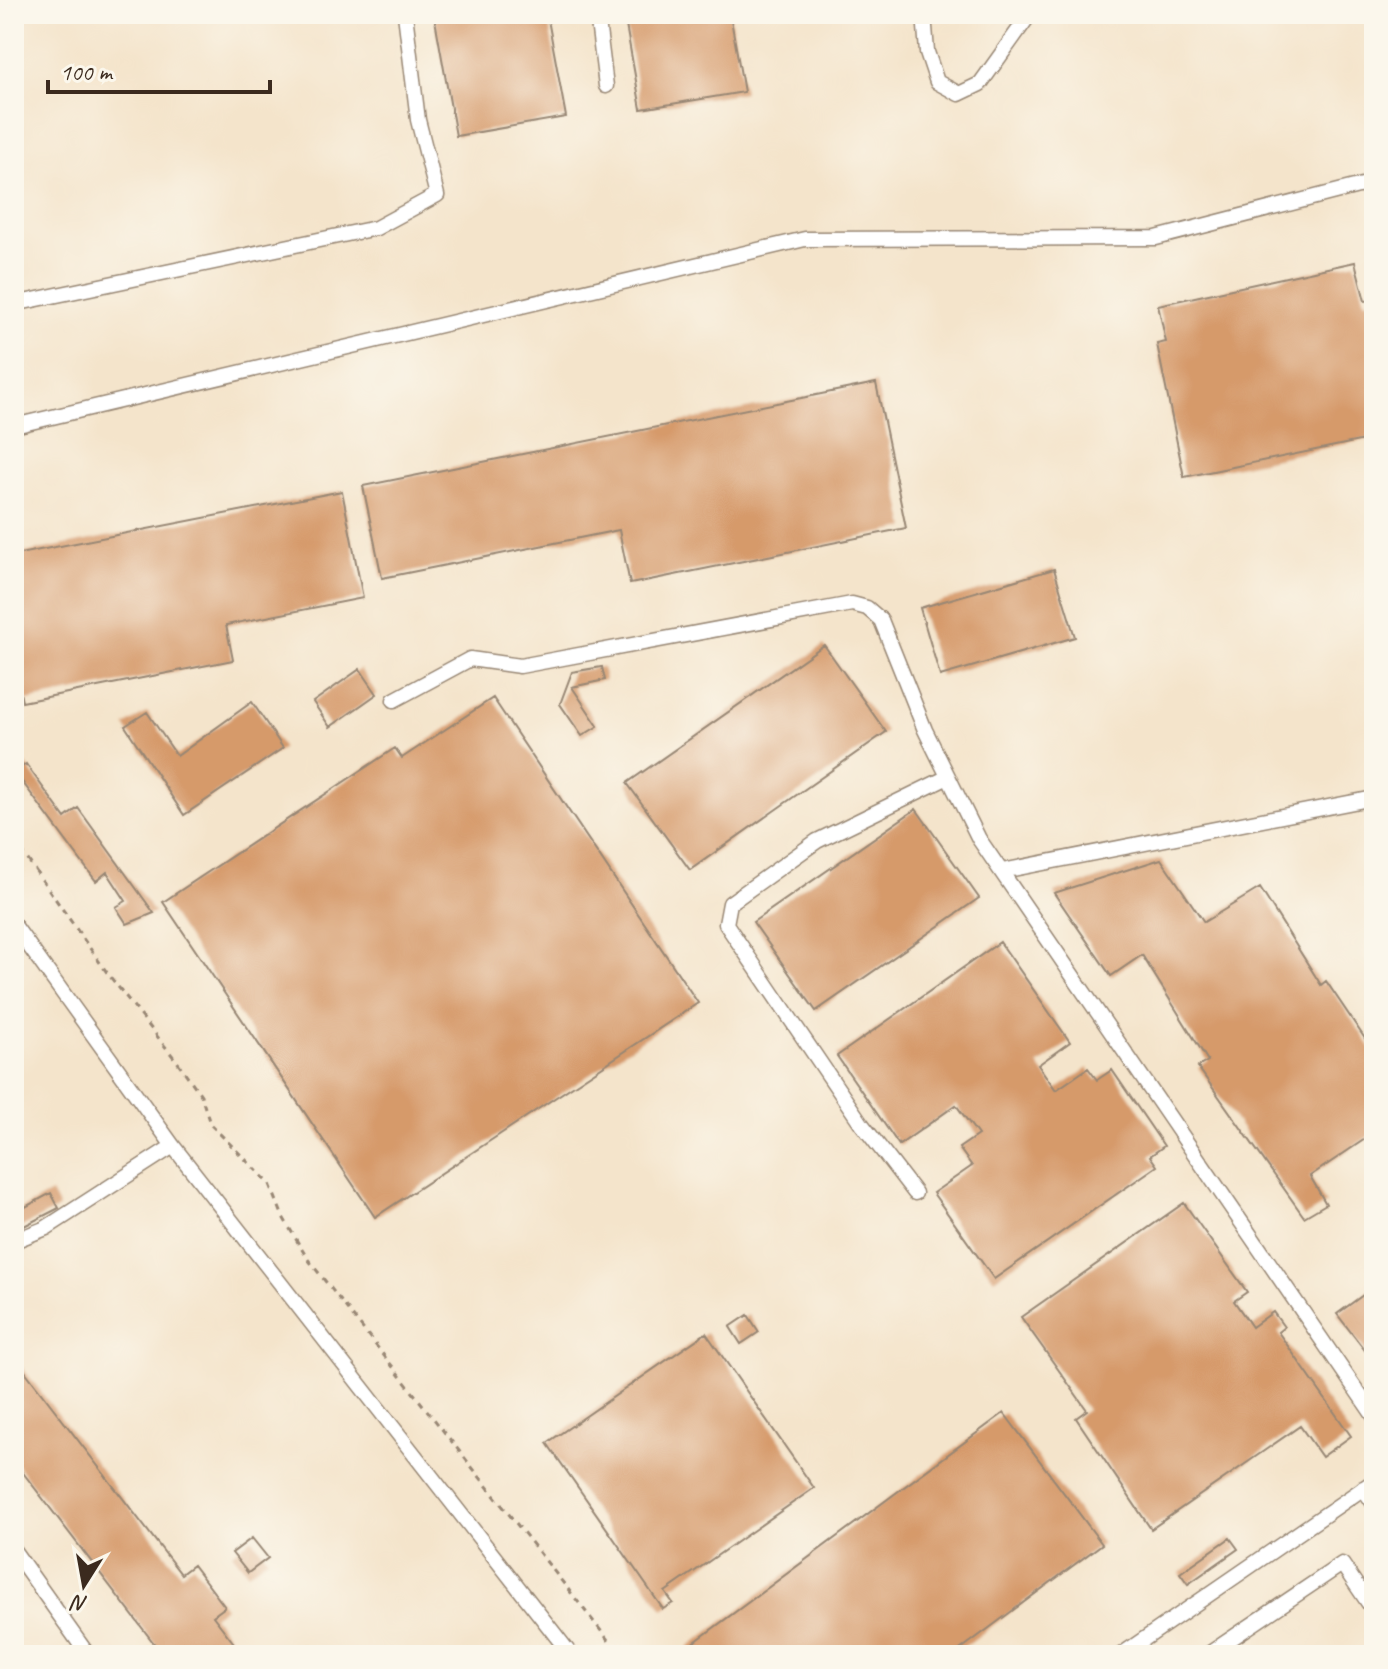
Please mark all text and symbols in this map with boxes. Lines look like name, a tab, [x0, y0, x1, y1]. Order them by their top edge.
scale bar	[48, 44, 270, 94]
text: 100 m	[60, 57, 114, 87]
north arrow	[44, 1545, 124, 1625]
text: N	[68, 1588, 90, 1619]

